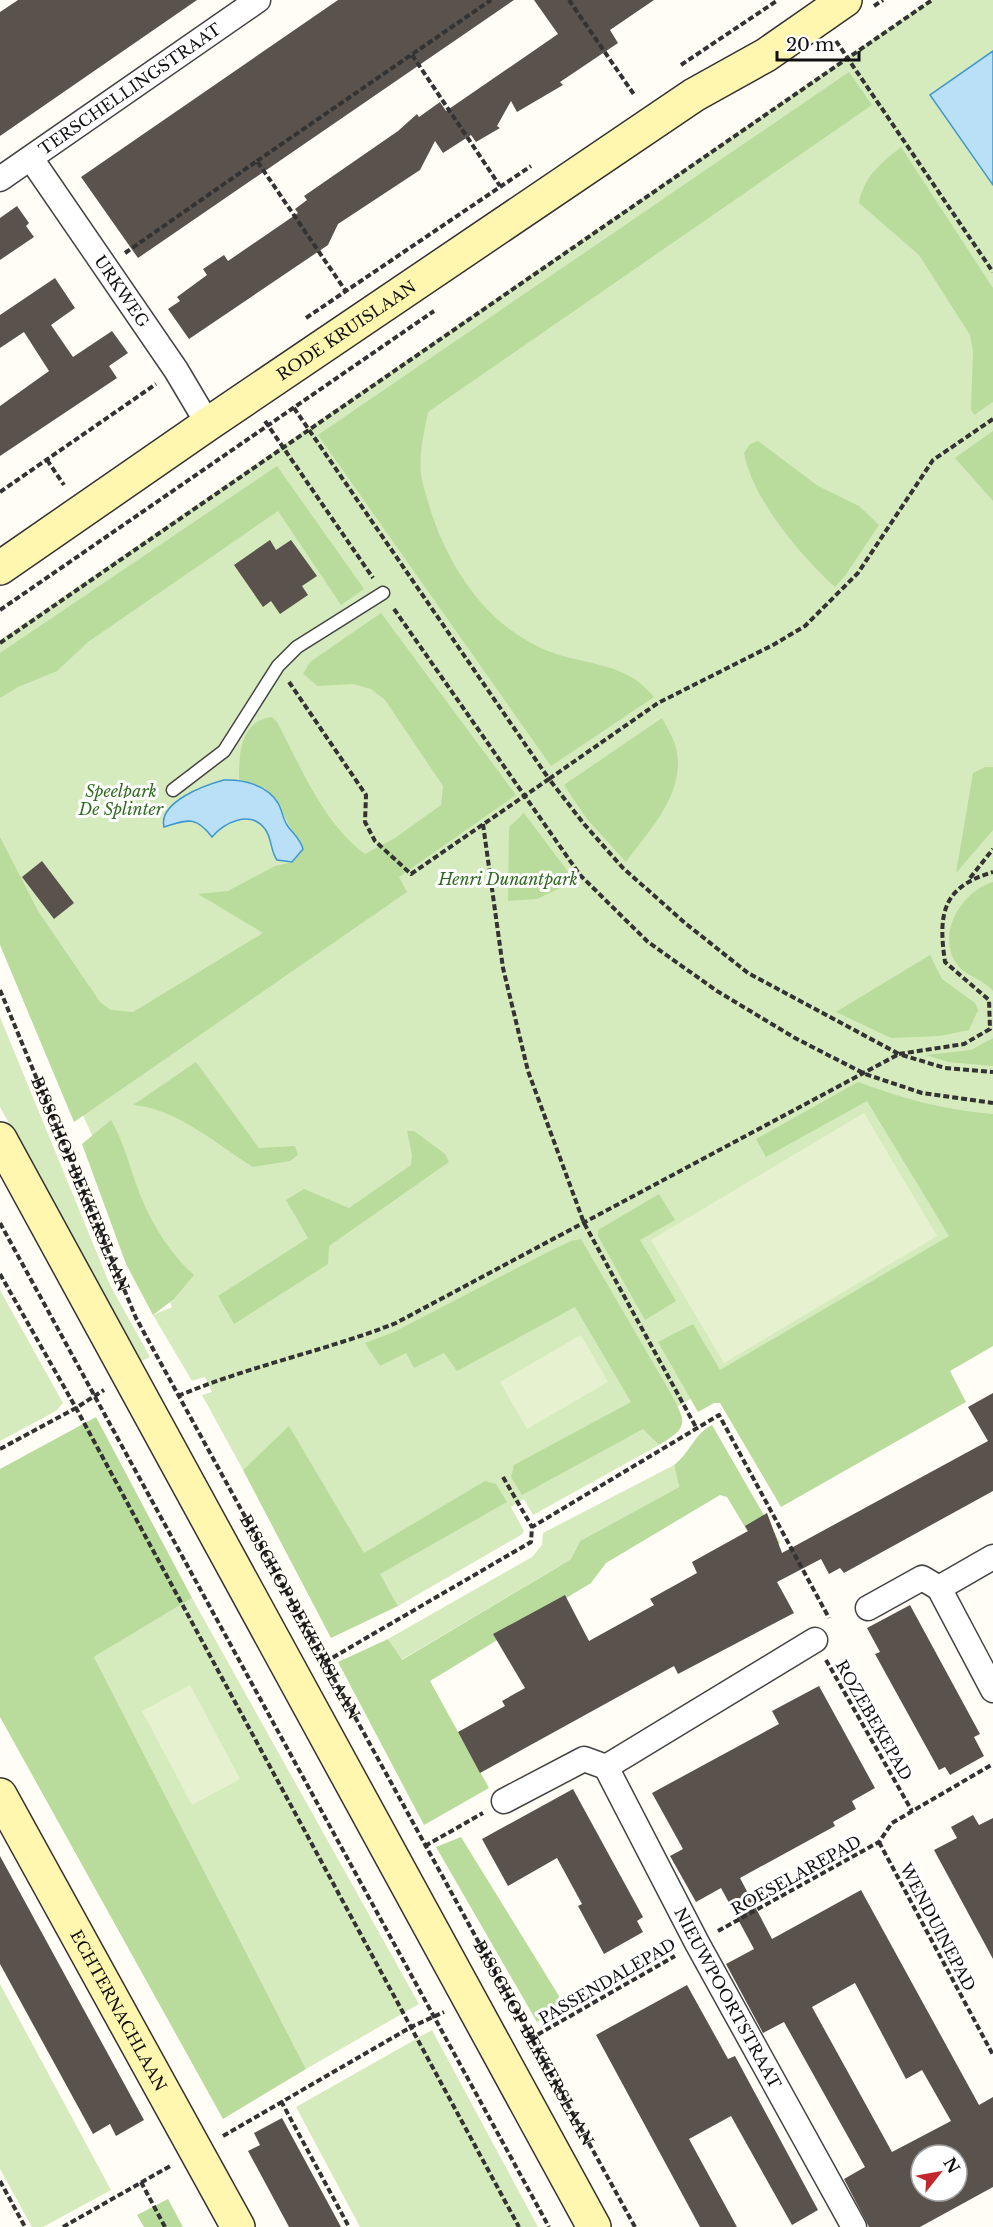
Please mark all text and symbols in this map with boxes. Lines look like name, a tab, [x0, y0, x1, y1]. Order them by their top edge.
street label: TERSCHELLINGSTRAAT	[35, 19, 225, 159]
scale bar	[777, 24, 860, 62]
text: 20 m	[786, 34, 834, 56]
street label: URKWEG	[90, 251, 154, 331]
street label: RODE KRUISLAAN	[273, 276, 420, 385]
park label: Speelpark De Splinter	[78, 781, 164, 819]
park label: Henri Dunantpark	[437, 869, 578, 889]
street label: BISSCHOP BEKKERSLAAN	[27, 1073, 134, 1295]
street label: BISSCHOP BEKKERSLAAN	[236, 1511, 364, 1723]
street label: ROZEBEKEPAD	[831, 1656, 917, 1784]
street label: ROESELAREPAD	[727, 1831, 865, 1919]
street label: WENDUINEPAD	[895, 1859, 980, 1994]
street label: NIEUWPOORTSTRAAT	[670, 1904, 785, 2092]
street label: ECHTERNACHLAAN	[66, 1926, 171, 2095]
street label: PASSENDALEPAD	[535, 1934, 679, 2028]
street label: BISSCHOP BEKKERSLAAN	[470, 1937, 598, 2149]
north arrow	[909, 2143, 969, 2203]
text: N	[939, 2154, 964, 2177]

